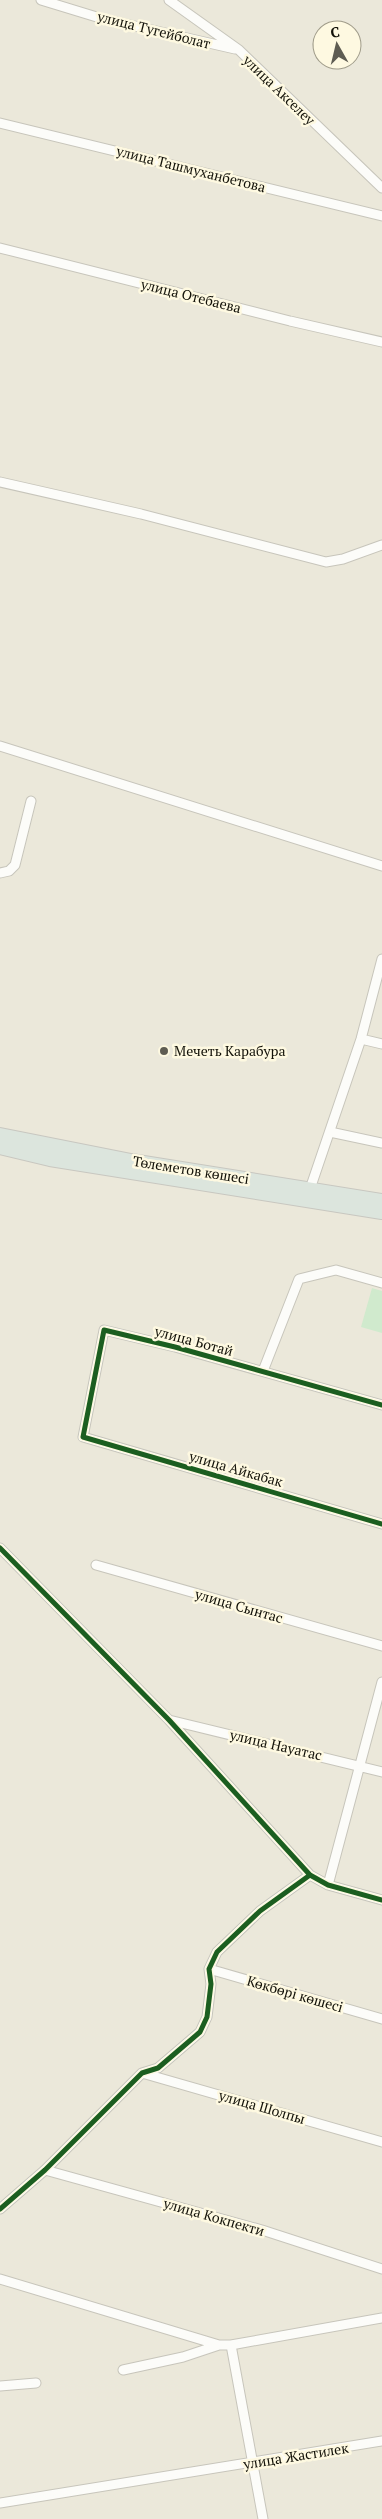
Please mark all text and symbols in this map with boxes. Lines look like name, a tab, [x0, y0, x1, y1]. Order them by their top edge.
street label: улица Тугейболат	[95, 6, 213, 53]
north arrow	[312, 20, 362, 70]
text: С	[329, 22, 341, 42]
street label: улица Акселеу	[239, 50, 320, 129]
street label: улица Ташмуханбетова	[114, 141, 268, 196]
street label: улица Отебаева	[138, 274, 243, 317]
place label: Мечеть Карабура	[174, 1041, 286, 1060]
marker: Мечеть Карабура	[158, 1045, 170, 1057]
street label: Төлеметов көшесі	[132, 1151, 250, 1188]
street label: улица Ботай	[152, 1321, 236, 1360]
street label: улица Айкабак	[186, 1446, 286, 1491]
street label: улица Сынтас	[192, 1584, 285, 1627]
street label: улица Науатас	[227, 1724, 324, 1764]
street label: Көкбөрі көшесі	[245, 1971, 345, 2016]
street label: улица Шолпы	[216, 2085, 308, 2128]
street label: улица Кокпекти	[160, 2193, 267, 2240]
street label: улица Жастилек	[241, 2438, 350, 2473]

